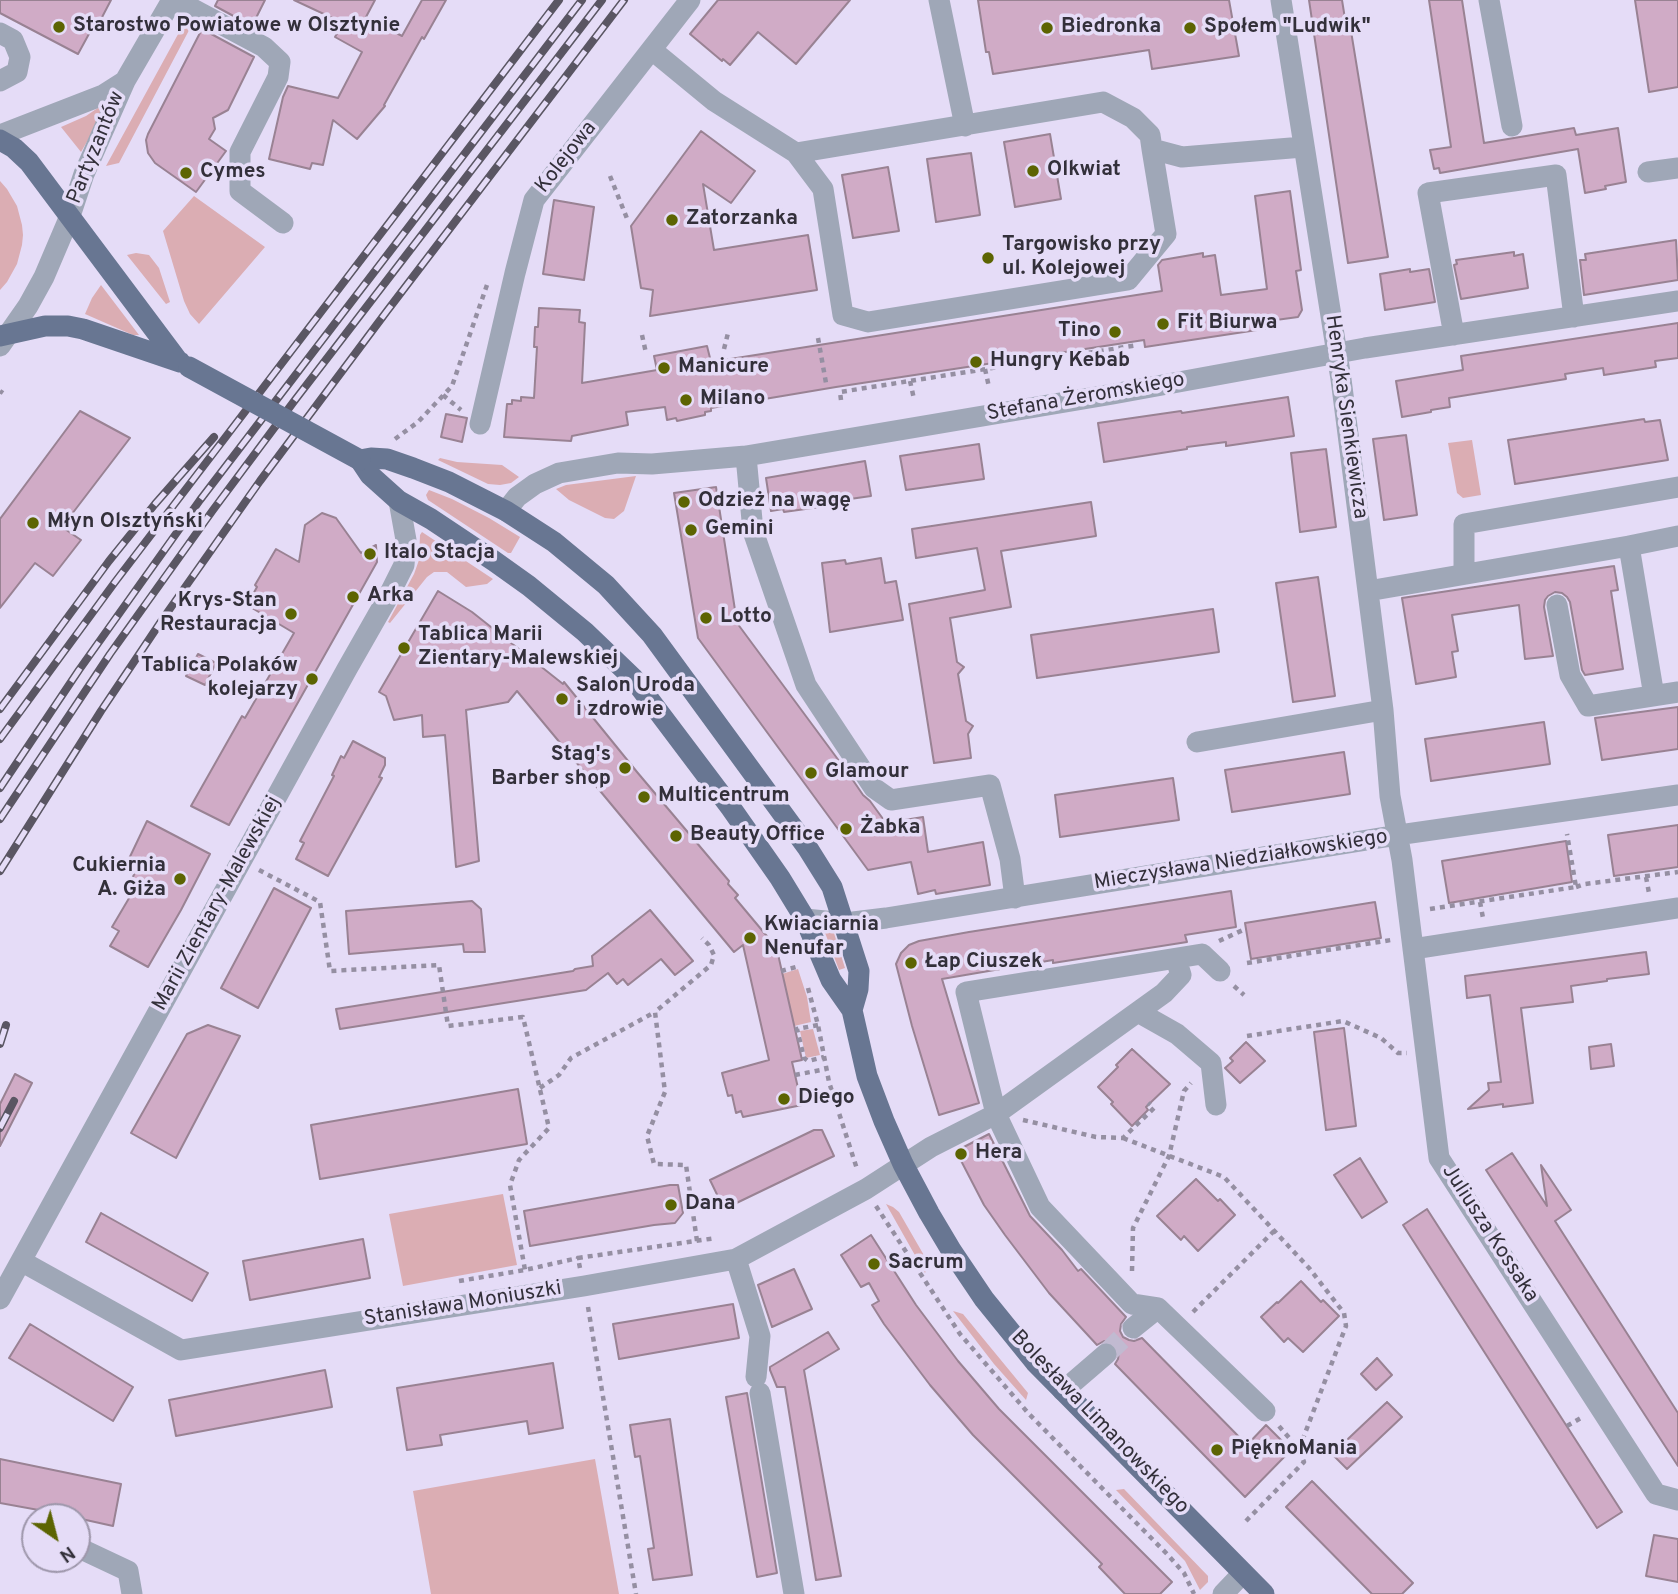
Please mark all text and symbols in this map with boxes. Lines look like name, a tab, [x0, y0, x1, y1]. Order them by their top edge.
place label: Starostwo Powiatowe w Olsztynie	[73, 14, 400, 40]
place label: Biedronka	[1061, 15, 1161, 41]
place label: Społem "Ludwik"	[1204, 15, 1371, 41]
marker: Starostwo Powiatowe w Olsztynie	[51, 19, 67, 35]
marker: Biedronka	[1039, 20, 1055, 36]
marker: Społem "Ludwik"	[1182, 20, 1198, 36]
street label: Partyzantów	[63, 88, 131, 208]
street label: Kolejowa	[531, 117, 603, 199]
place label: Olkwiat	[1047, 158, 1121, 184]
place label: Cymes	[200, 160, 266, 186]
marker: Olkwiat	[1025, 163, 1041, 179]
marker: Cymes	[178, 165, 194, 181]
place label: Zatorzanka	[686, 207, 798, 233]
marker: Zatorzanka	[664, 212, 680, 228]
place label: Targowisko przy ul. Kolejowej	[1002, 233, 1161, 283]
marker: Targowisko przy ul. Kolejowej	[980, 250, 996, 266]
place label: Fit Biurwa	[1177, 311, 1277, 337]
street label: Henryka Sienkiewicza	[1318, 313, 1372, 521]
marker: Fit Biurwa	[1155, 316, 1171, 332]
place label: Tino	[1058, 319, 1101, 345]
marker: Tino	[1107, 324, 1123, 340]
place label: Hungry Kebab	[990, 349, 1130, 375]
marker: Hungry Kebab	[968, 354, 984, 370]
place label: Manicure	[678, 355, 769, 381]
marker: Manicure	[656, 360, 672, 376]
street label: Stefana Żeromskiego	[985, 368, 1187, 428]
place label: Milano	[700, 387, 765, 413]
marker: Milano	[678, 392, 694, 408]
place label: Odzież na wagę	[698, 489, 851, 515]
marker: Odzież na wagę	[676, 494, 692, 510]
place label: Młyn Olsztyński	[47, 510, 203, 536]
marker: Młyn Olsztyński	[25, 515, 41, 531]
place label: Gemini	[705, 517, 774, 543]
marker: Gemini	[683, 522, 699, 538]
place label: Italo Stacja	[384, 541, 495, 567]
marker: Italo Stacja	[362, 546, 378, 562]
place label: Arka	[367, 584, 414, 610]
place label: Krys-Stan Restauracja	[160, 589, 277, 639]
marker: Arka	[345, 589, 361, 605]
place label: Lotto	[720, 605, 772, 631]
marker: Krys-Stan Restauracja	[283, 606, 299, 622]
marker: Lotto	[698, 610, 714, 626]
place label: Tablica Marii Zientary-Malewskiej	[418, 623, 618, 673]
marker: Tablica Marii Zientary-Malewskiej	[396, 640, 412, 656]
place label: Tablica Polaków kolejarzy	[141, 654, 298, 704]
marker: Tablica Polaków kolejarzy	[304, 671, 320, 687]
place label: Salon Uroda i zdrowie	[576, 674, 695, 724]
marker: Salon Uroda i zdrowie	[554, 691, 570, 707]
place label: Stag's Barber shop	[491, 743, 611, 793]
marker: Stag's Barber shop	[617, 760, 633, 776]
place label: Glamour	[825, 760, 909, 786]
marker: Glamour	[803, 765, 819, 781]
place label: Multicentrum	[658, 784, 790, 810]
marker: Multicentrum	[636, 789, 652, 805]
street label: Marii Zientary-Malewskiej	[148, 792, 288, 1016]
place label: Żabka	[860, 816, 920, 842]
marker: Żabka	[838, 821, 854, 837]
place label: Beauty Office	[690, 823, 825, 849]
street label: Mieczysława Niedziałkowskiego	[1092, 825, 1390, 897]
marker: Beauty Office	[668, 828, 684, 844]
place label: Cukiernia A. Giża	[72, 854, 166, 904]
marker: Cukiernia A. Giża	[172, 871, 188, 887]
place label: Kwiaciarnia Nenufar	[764, 913, 879, 963]
marker: Kwiaciarnia Nenufar	[742, 930, 758, 946]
place label: Łap Ciuszek	[925, 950, 1043, 976]
marker: Łap Ciuszek	[903, 955, 919, 971]
place label: Diego	[798, 1086, 855, 1112]
marker: Diego	[776, 1091, 792, 1107]
place label: Hera	[975, 1141, 1022, 1167]
marker: Hera	[953, 1146, 969, 1162]
street label: Juliusza Kossaka	[1435, 1160, 1543, 1308]
place label: Dana	[685, 1192, 736, 1218]
marker: Dana	[663, 1197, 679, 1213]
place label: Sacrum	[888, 1251, 964, 1277]
marker: Sacrum	[866, 1256, 882, 1272]
street label: Stanisława Moniuszki	[362, 1277, 564, 1333]
street label: Bolesława Limanowskiego	[1005, 1326, 1193, 1520]
place label: PięknoMania	[1231, 1437, 1357, 1463]
marker: PięknoMania	[1209, 1442, 1225, 1458]
north arrow	[21, 1503, 91, 1573]
text: N	[54, 1540, 79, 1567]

